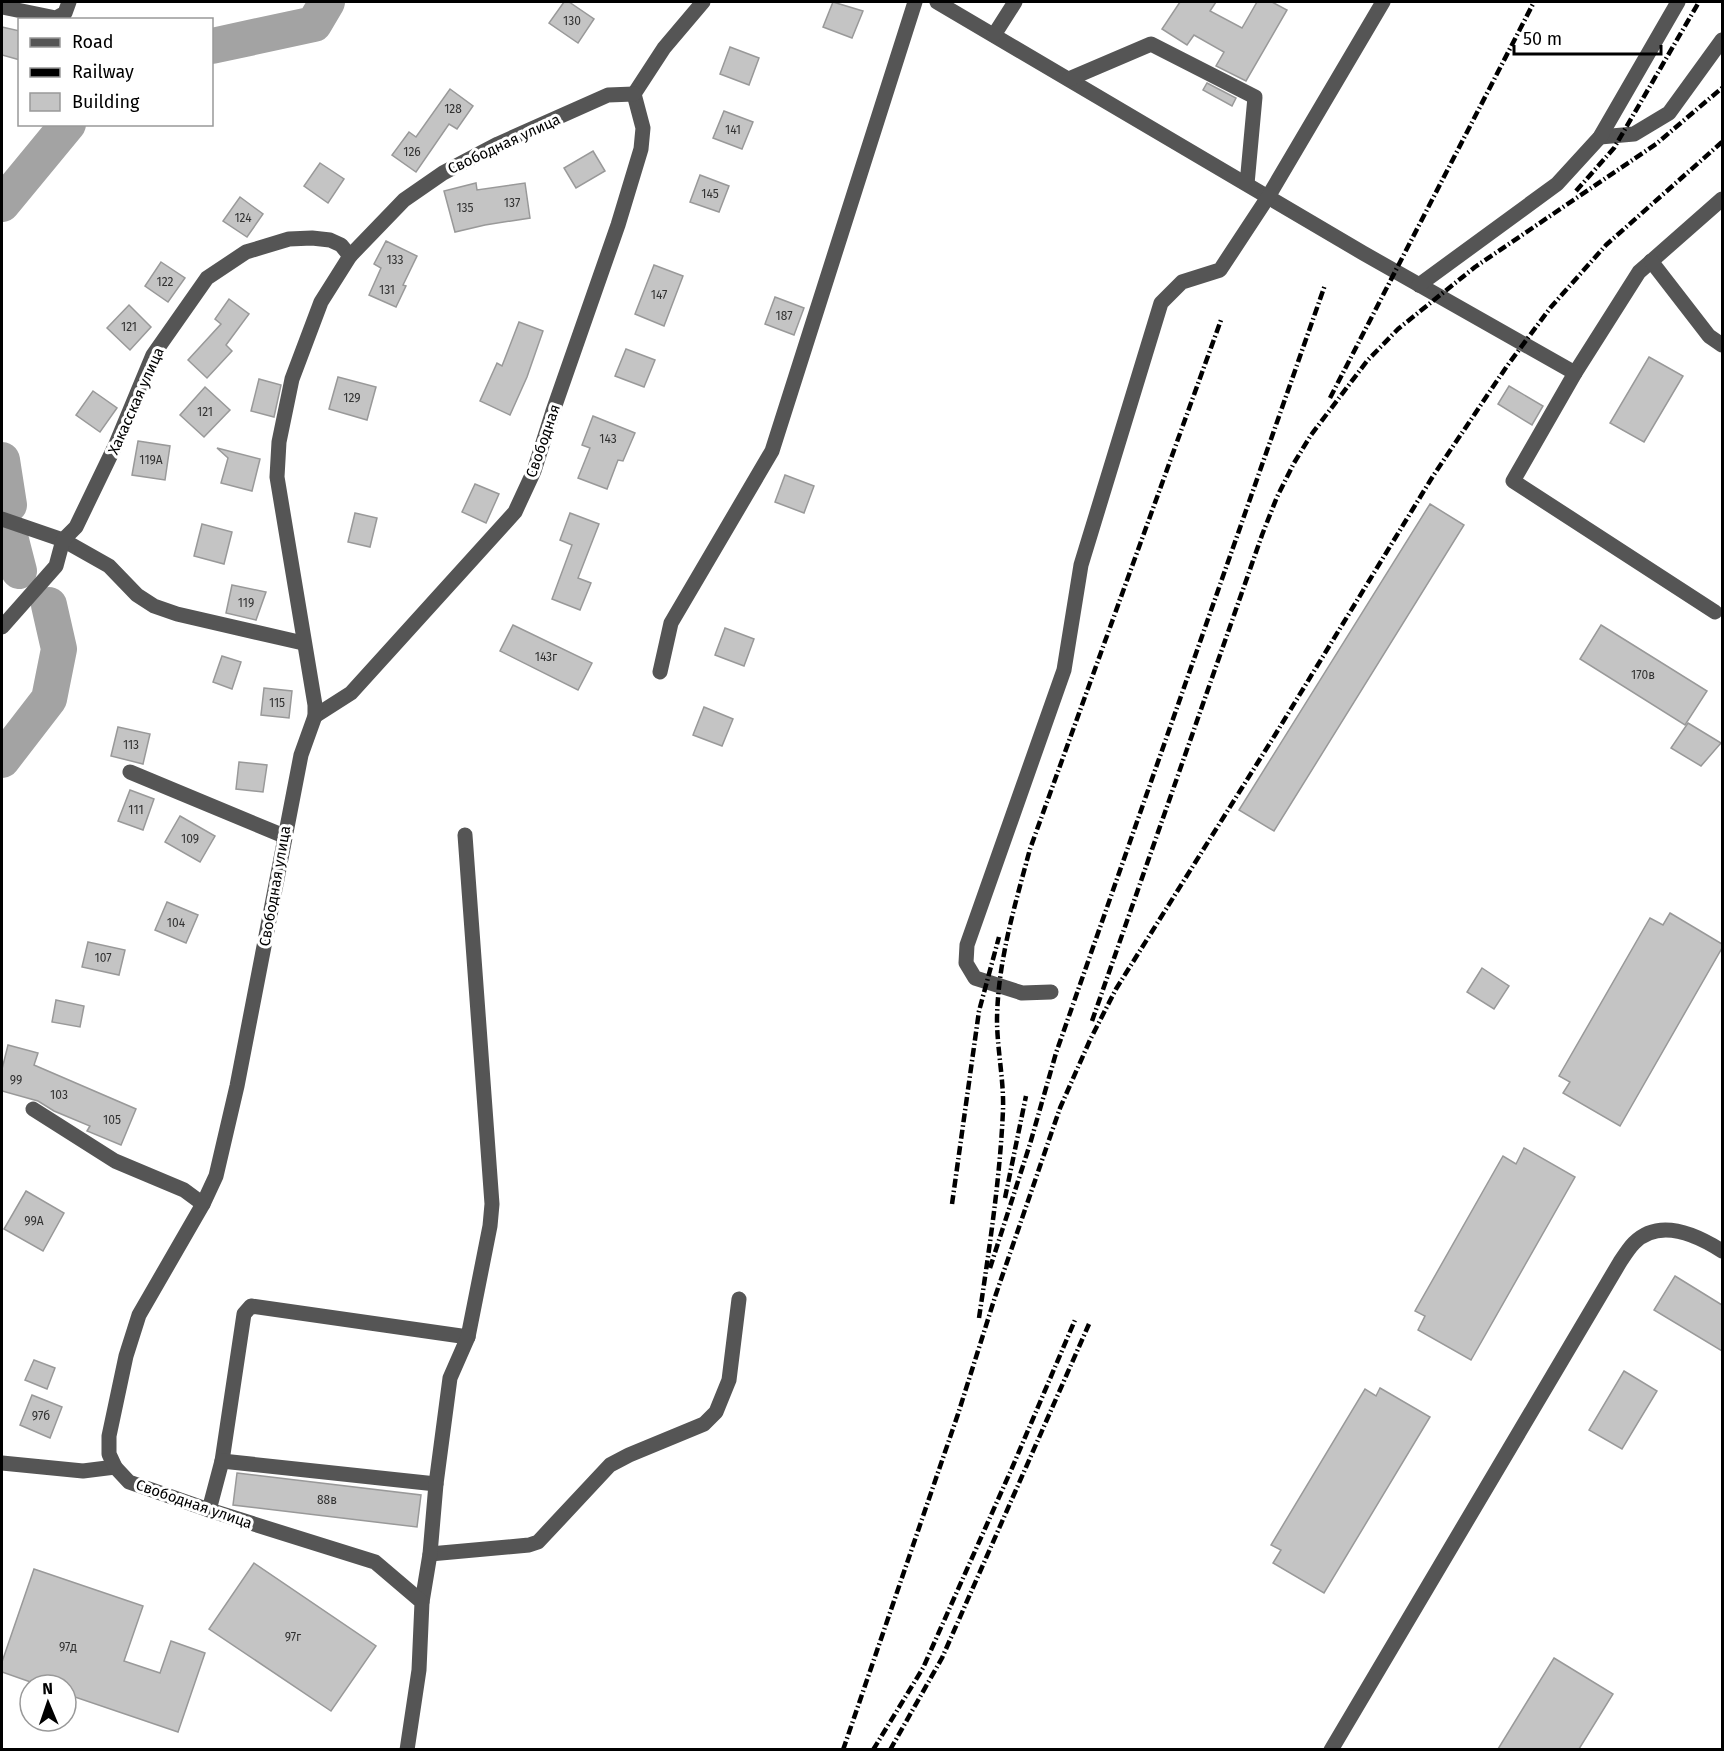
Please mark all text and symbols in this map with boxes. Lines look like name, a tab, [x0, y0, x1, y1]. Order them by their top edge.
house number: 130	[563, 14, 581, 28]
legend	[18, 18, 213, 126]
scale bar	[1514, 18, 1661, 56]
text: 50 m	[1523, 28, 1562, 50]
text: Road	[72, 31, 114, 53]
text: Railway	[72, 61, 134, 83]
text: Building	[72, 91, 140, 113]
house number: 128	[444, 102, 462, 116]
street label: Свободная улица	[445, 110, 563, 178]
house number: 141	[725, 123, 741, 137]
house number: 126	[403, 145, 421, 159]
house number: 145	[701, 187, 719, 201]
house number: 137	[504, 196, 520, 210]
house number: 135	[456, 201, 474, 215]
house number: 124	[234, 211, 252, 225]
house number: 133	[386, 253, 404, 267]
house number: 122	[156, 275, 174, 289]
house number: 131	[379, 283, 395, 297]
house number: 147	[651, 288, 667, 302]
house number: 187	[776, 309, 792, 323]
house number: 121	[121, 320, 137, 334]
street label: Хакасская улица	[104, 345, 168, 457]
house number: 129	[343, 391, 361, 405]
street label: Свободная	[522, 402, 564, 480]
house number: 121	[197, 405, 213, 419]
house number: 143	[599, 432, 617, 446]
house number: 119А	[139, 453, 163, 467]
house number: 119	[238, 596, 254, 610]
house number: 143г	[535, 650, 558, 664]
house number: 170в	[1631, 668, 1655, 682]
house number: 115	[269, 696, 285, 710]
house number: 113	[123, 738, 139, 752]
house number: 111	[128, 803, 144, 817]
street label: Свободная улица	[256, 824, 294, 948]
house number: 109	[181, 832, 199, 846]
house number: 104	[167, 916, 186, 930]
house number: 107	[95, 951, 111, 965]
house number: 99	[10, 1073, 22, 1087]
house number: 103	[50, 1088, 68, 1102]
house number: 105	[103, 1113, 121, 1127]
house number: 99А	[24, 1214, 44, 1228]
house number: 97б	[32, 1409, 50, 1423]
street label: Свободная улица	[133, 1476, 255, 1532]
house number: 88в	[317, 1493, 337, 1507]
house number: 97г	[285, 1630, 302, 1644]
house number: 97д	[59, 1640, 77, 1654]
north arrow	[18, 1673, 78, 1733]
text: N	[42, 1679, 53, 1698]

